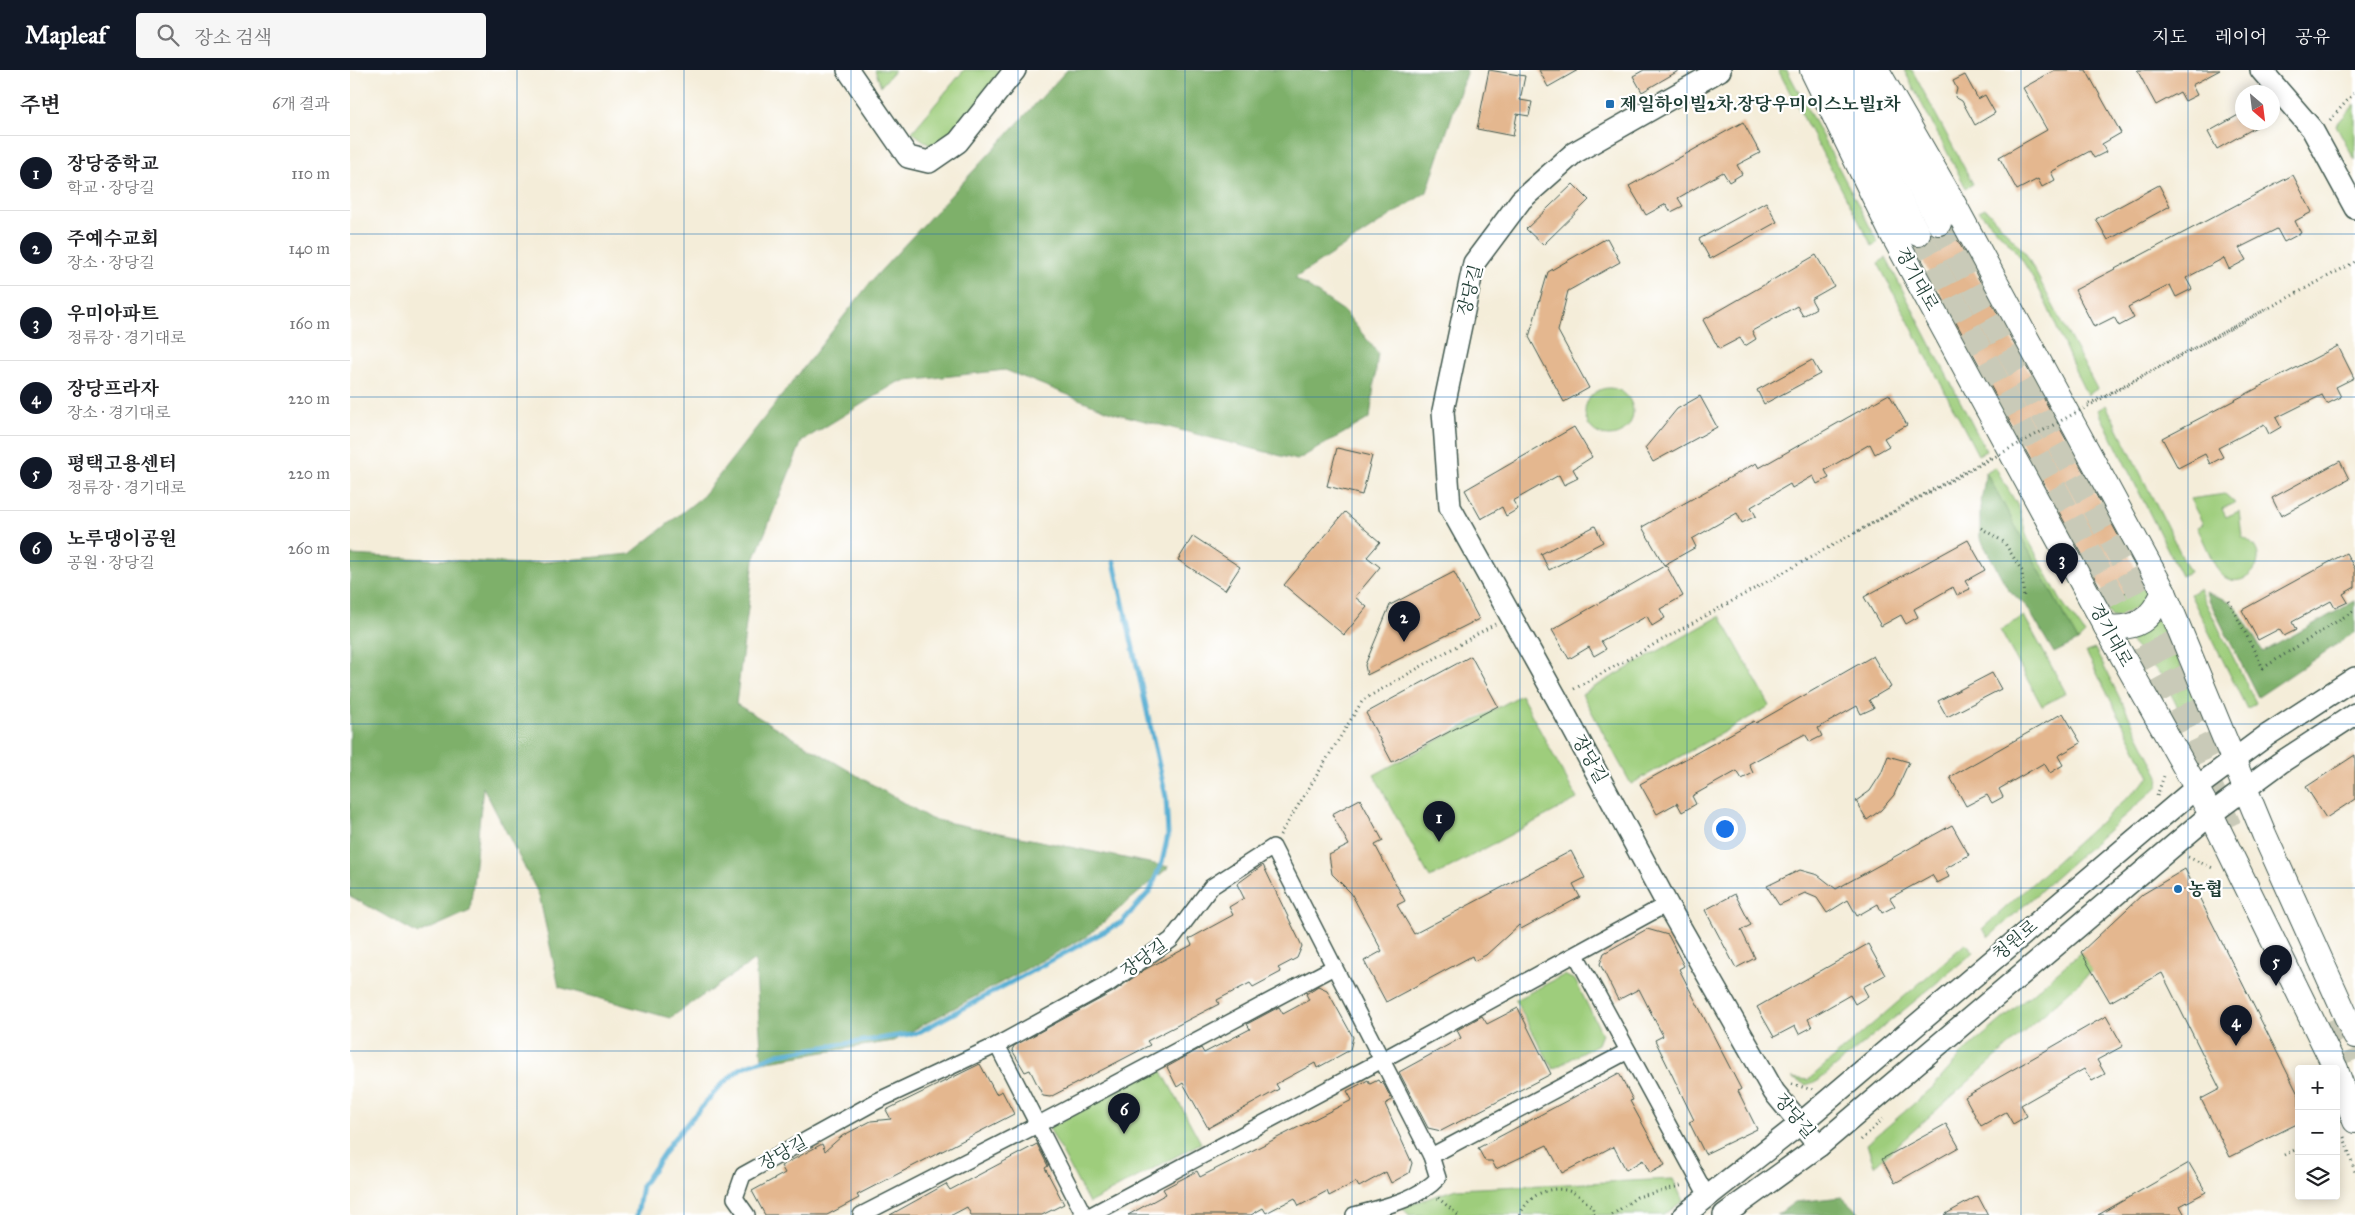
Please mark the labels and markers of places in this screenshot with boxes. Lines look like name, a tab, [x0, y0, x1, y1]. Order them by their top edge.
place label: 제일하이빌2차.장당우미이스노빌1차	[1620, 93, 1901, 115]
marker: 제일하이빌2차.장당우미이스노빌1차	[1604, 98, 1616, 110]
pin: 3	[2046, 543, 2078, 584]
pin: 2	[1388, 601, 1420, 642]
pin: 1	[1423, 801, 1455, 842]
place label: 농협	[2188, 878, 2223, 900]
marker: 농협	[2172, 883, 2184, 895]
pin: 5	[2260, 945, 2292, 986]
pin: 4	[2220, 1005, 2252, 1046]
pin: 6	[1108, 1093, 1140, 1134]

